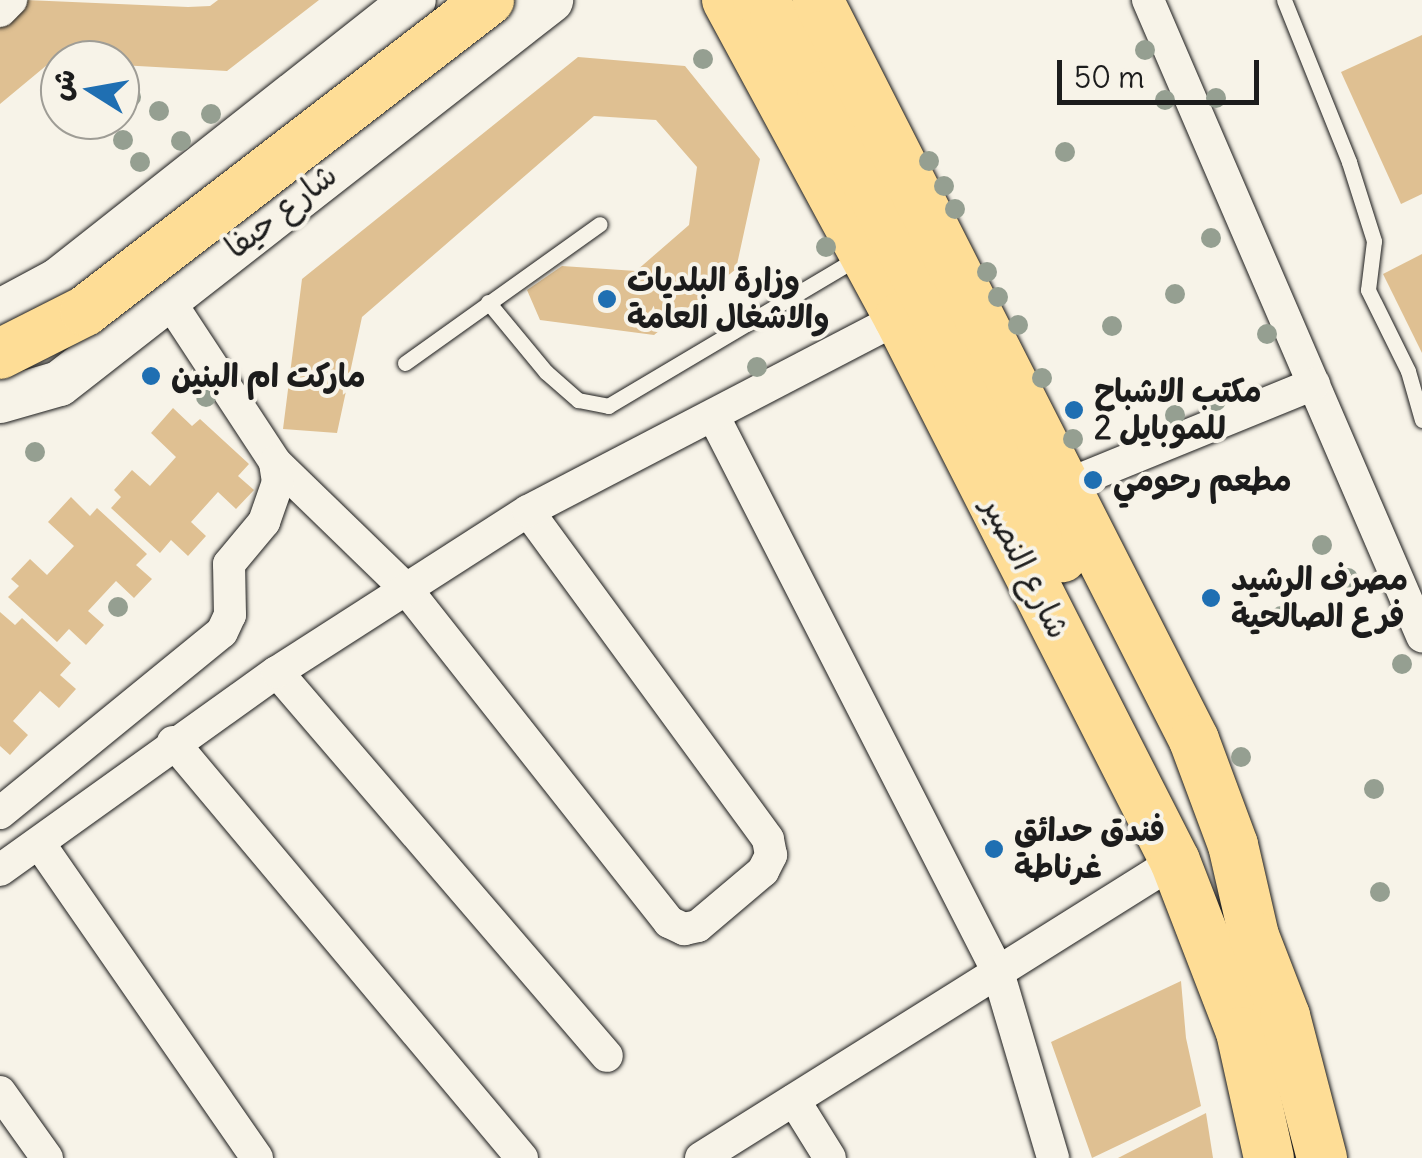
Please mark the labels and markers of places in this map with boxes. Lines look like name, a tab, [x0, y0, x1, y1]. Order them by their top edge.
place label: وزارة البلديات والاشغال العامة	[627, 262, 830, 337]
marker: وزارة البلديات والاشغال العامة	[596, 288, 618, 310]
place label: ماركت ام البنين	[171, 357, 366, 395]
marker: ماركت ام البنين	[140, 365, 162, 387]
place label: مكتب الاشباح 2 للموبايل	[1094, 373, 1262, 448]
marker: مكتب الاشباح 2 للموبايل	[1063, 399, 1085, 421]
place label: مطعم رحومي	[1113, 461, 1292, 499]
marker: مطعم رحومي	[1082, 469, 1104, 491]
place label: مصرف الرشيد فرع الصالحية	[1231, 561, 1408, 636]
marker: مصرف الرشيد فرع الصالحية	[1200, 587, 1222, 609]
place label: فندق حدائق غرناطة	[1014, 812, 1165, 887]
marker: فندق حدائق غرناطة	[983, 838, 1005, 860]

